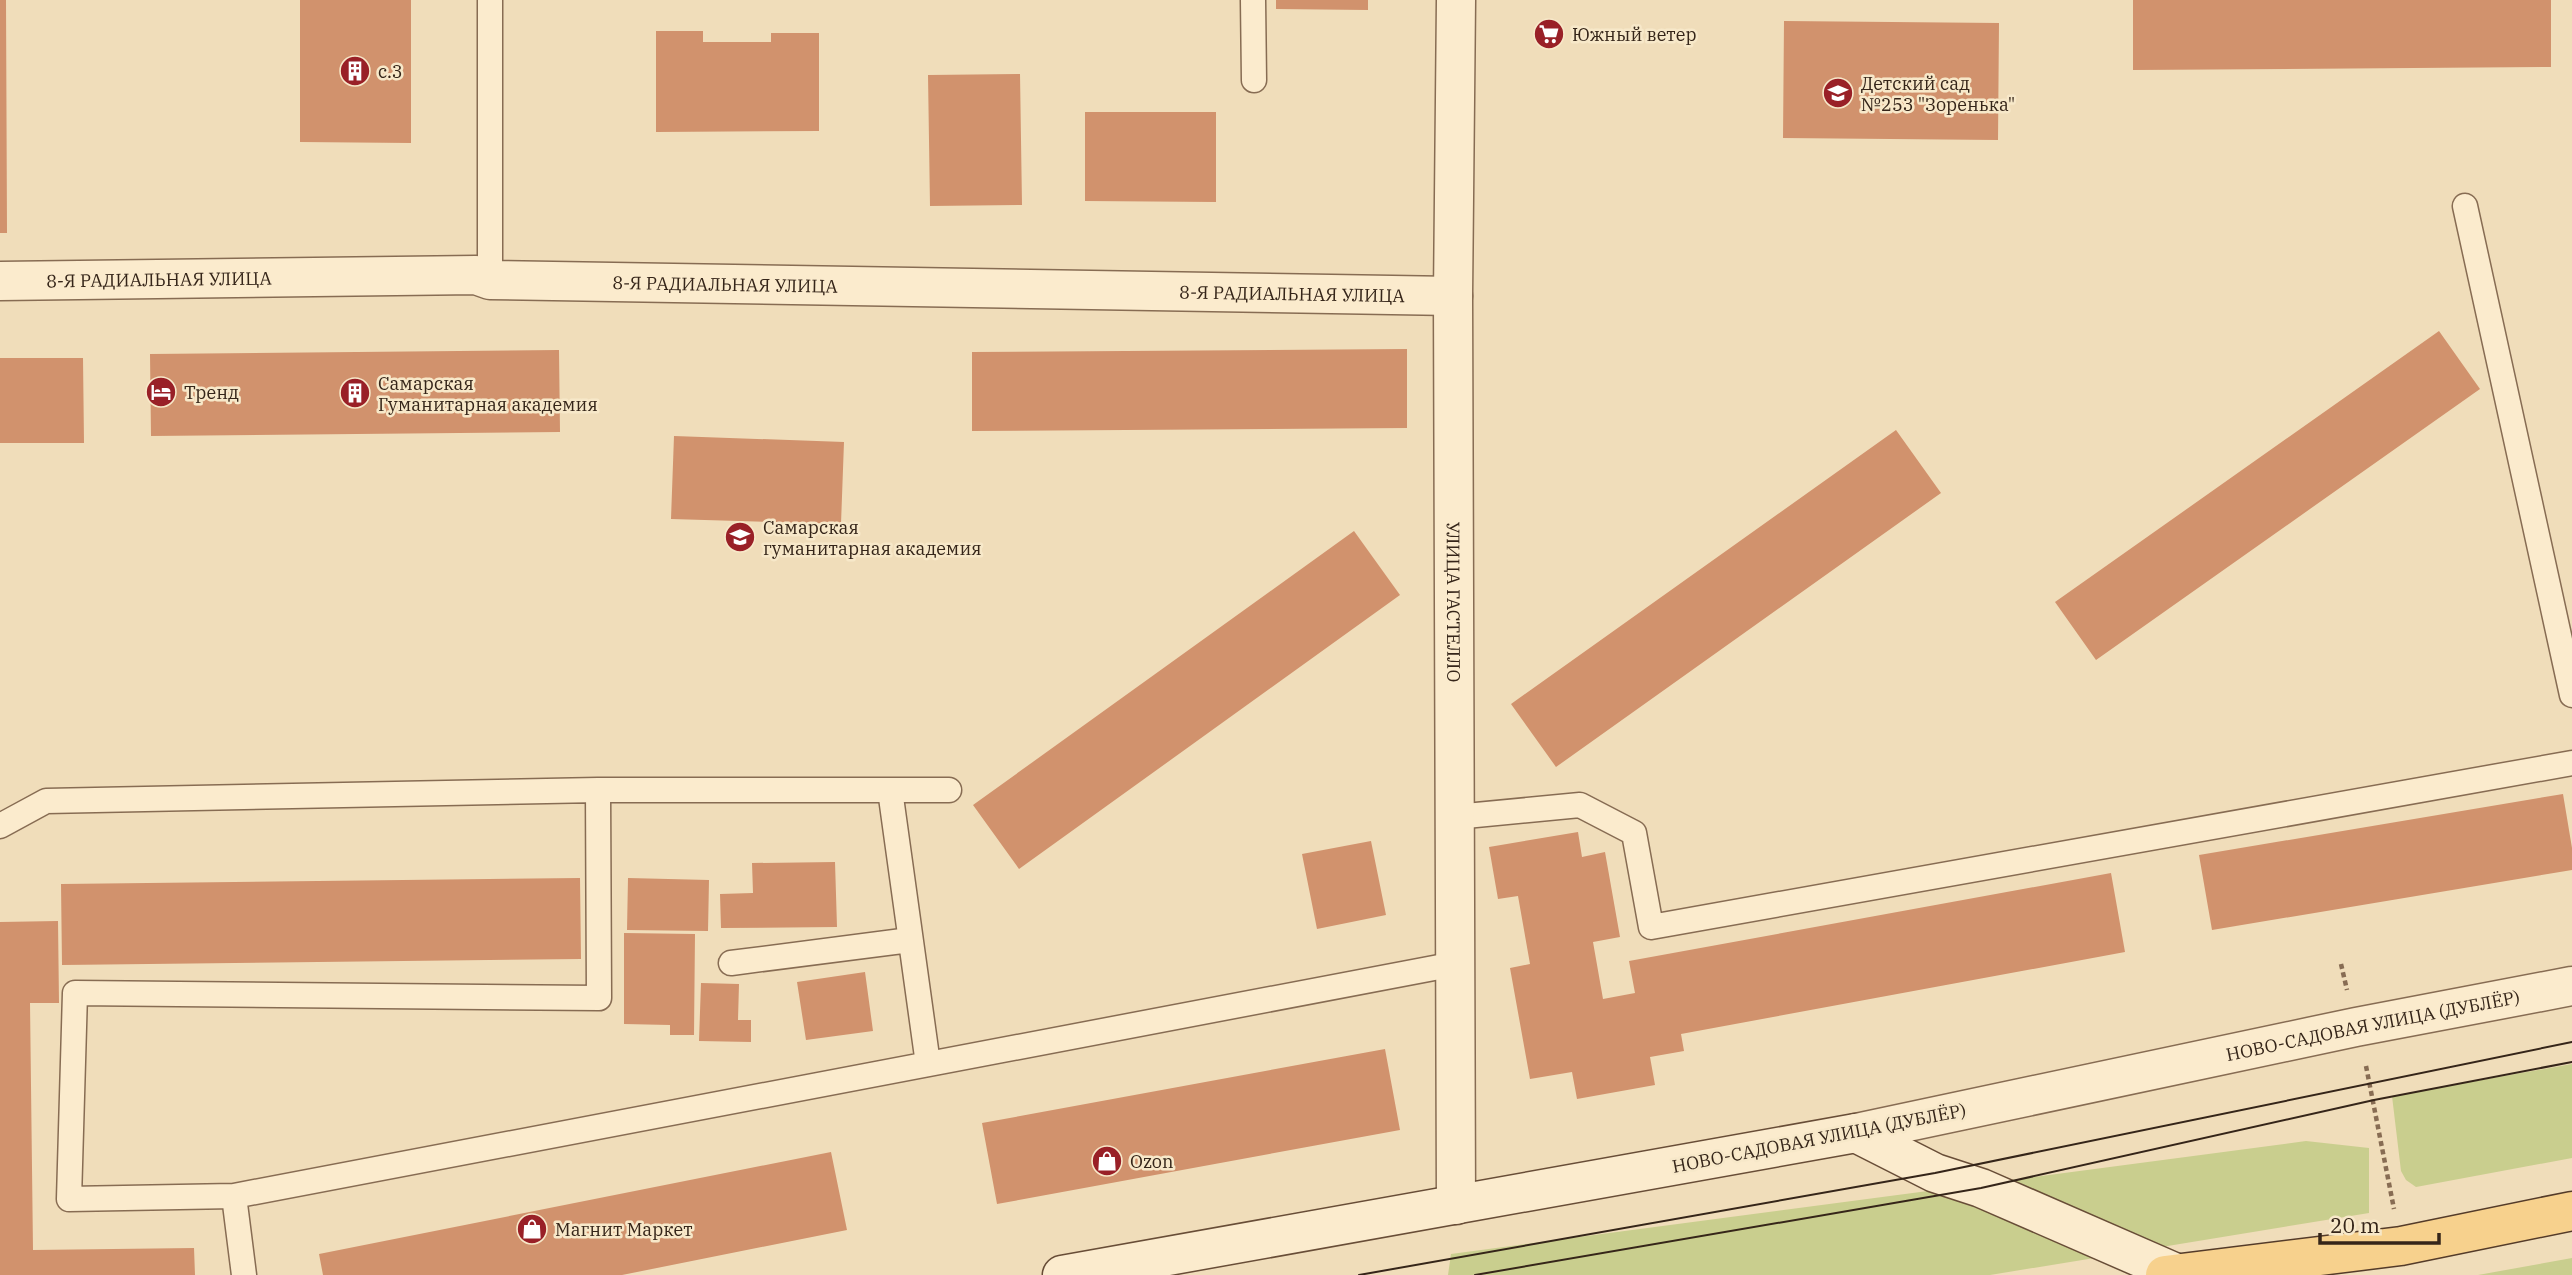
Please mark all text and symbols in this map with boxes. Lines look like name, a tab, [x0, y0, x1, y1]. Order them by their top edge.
supermarket icon: Южный ветер	[1532, 17, 1566, 51]
place label: Южный ветер	[1572, 23, 1696, 46]
building icon: с.3	[338, 54, 372, 88]
place label: с.3	[378, 60, 403, 83]
place label: Детский сад №253 "Зоренька"	[1861, 72, 2015, 116]
school or university icon: Детский сад №253 "Зоренька"	[1821, 76, 1855, 110]
street label: 8-Я РАДИАЛЬНАЯ УЛИЦА	[46, 266, 273, 292]
street label: 8-Я РАДИАЛЬНАЯ УЛИЦА	[612, 271, 839, 297]
street label: 8-Я РАДИАЛЬНАЯ УЛИЦА	[1179, 280, 1406, 307]
place label: Самарская Гуманитарная академия	[378, 372, 598, 416]
hotel icon: Тренд	[144, 375, 178, 409]
building icon: Самарская Гуманитарная академия	[338, 376, 372, 410]
place label: Тренд	[184, 381, 239, 404]
place label: Самарская гуманитарная академия	[763, 516, 982, 560]
school or university icon: Самарская гуманитарная академия	[723, 520, 757, 554]
street label: УЛИЦА ГАСТЕЛЛО	[1442, 522, 1466, 682]
street label: НОВО-САДОВАЯ УЛИЦА (ДУБЛЁР)	[2224, 985, 2522, 1066]
street label: НОВО-САДОВАЯ УЛИЦА (ДУБЛЁР)	[1670, 1098, 1968, 1178]
shop icon: Ozon	[1090, 1144, 1124, 1178]
place label: Ozon	[1130, 1150, 1174, 1173]
scale bar	[2320, 1202, 2439, 1246]
text: 20 m	[2330, 1211, 2380, 1239]
shop icon: Магнит Маркет	[515, 1212, 549, 1246]
place label: Магнит Маркет	[555, 1218, 693, 1241]

